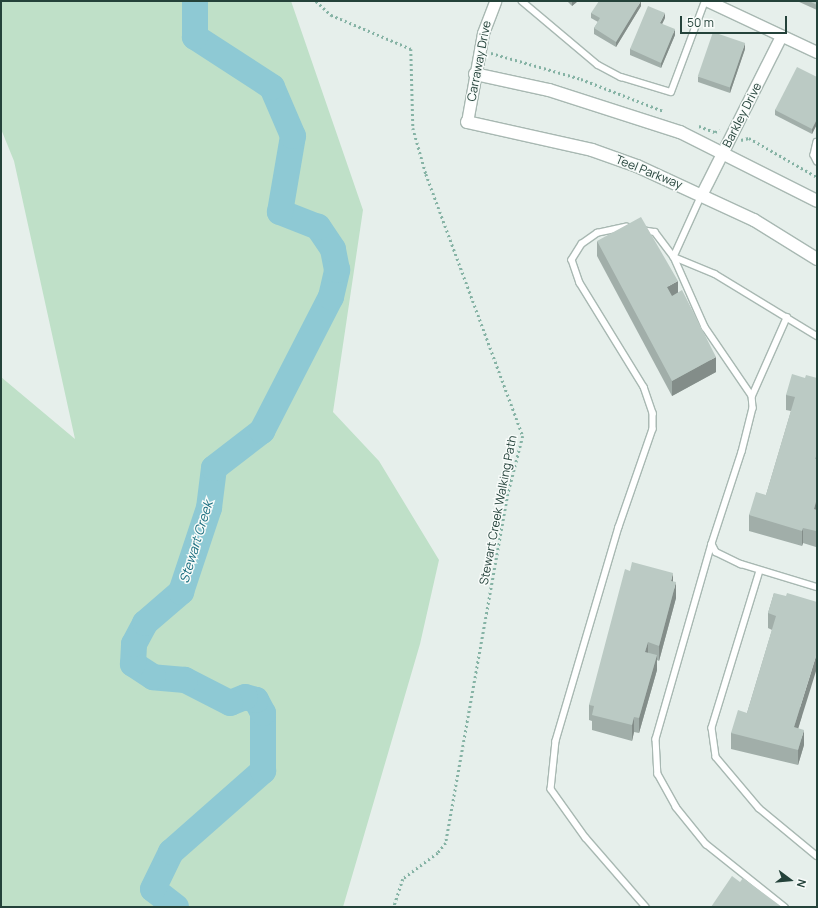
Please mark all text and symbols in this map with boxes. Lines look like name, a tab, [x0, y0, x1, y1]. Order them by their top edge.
scale bar	[682, 8, 789, 34]
text: 50 m	[687, 14, 714, 31]
street label: Carraway Drive	[464, 19, 494, 103]
street label: Barkley Drive	[720, 80, 764, 150]
street label: Teel Parkway	[613, 152, 685, 192]
street label: Stewart Creek Walking Path	[476, 434, 520, 586]
water label: Stewart Creek	[176, 499, 216, 585]
north arrow	[770, 860, 810, 900]
text: N	[794, 878, 810, 889]

